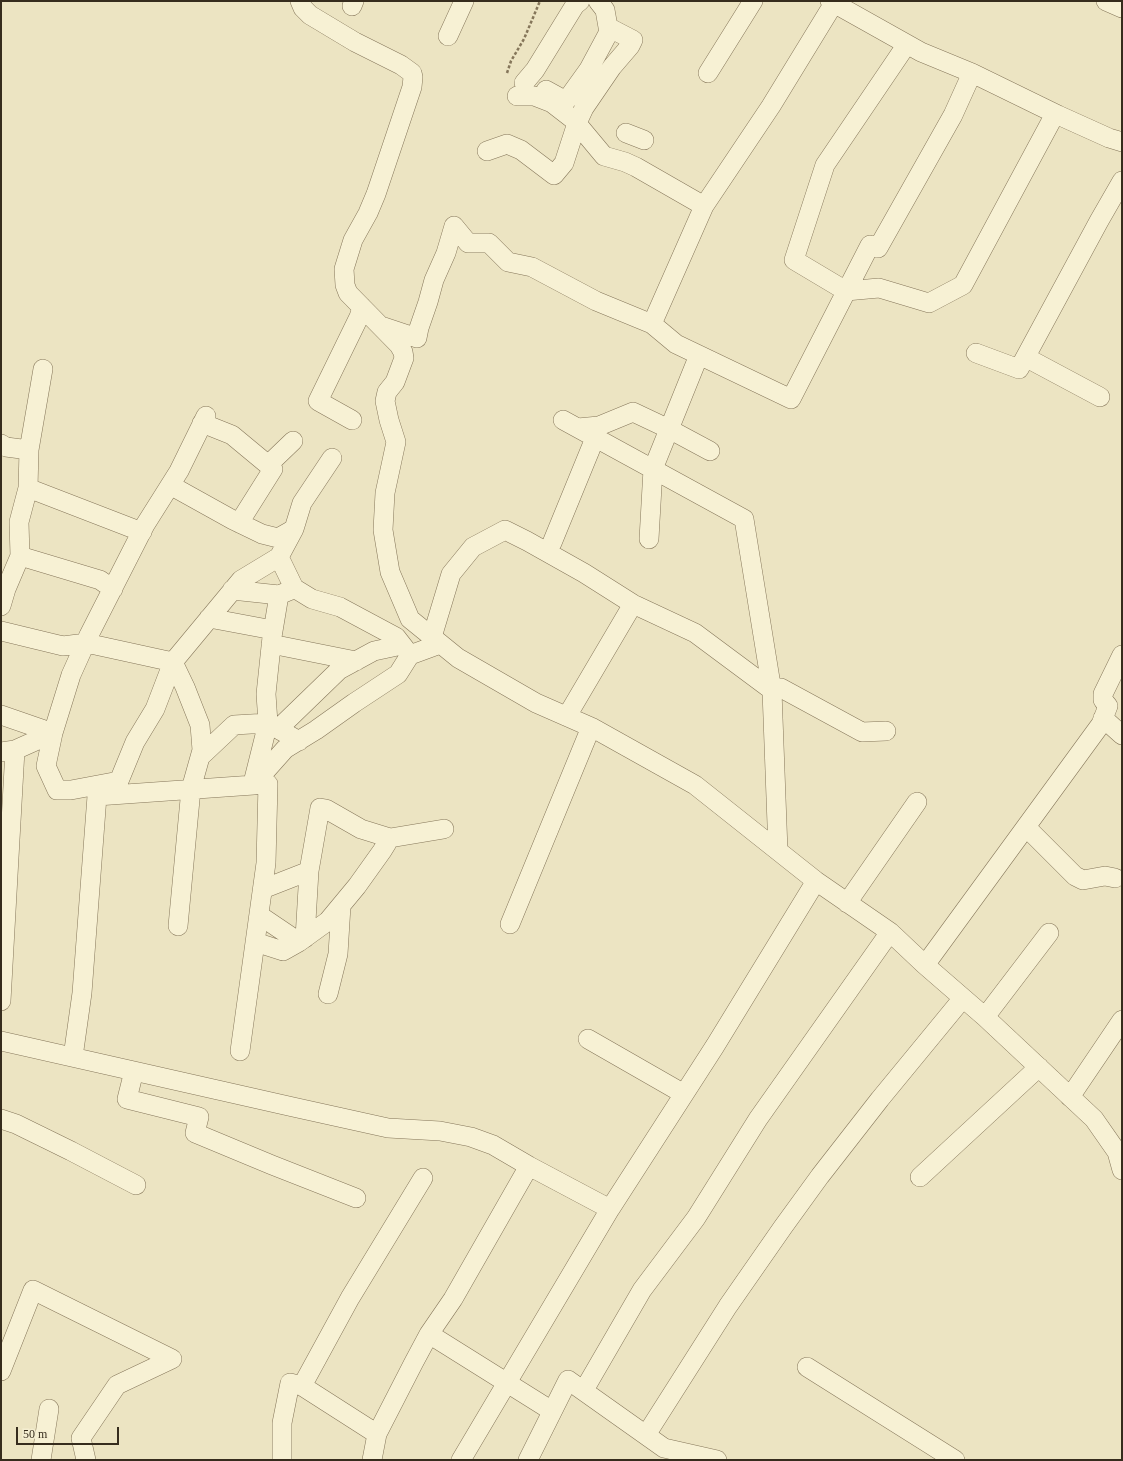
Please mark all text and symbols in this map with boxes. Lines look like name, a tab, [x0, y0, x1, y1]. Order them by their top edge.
scale bar	[18, 1419, 121, 1445]
text: 50 m	[23, 1427, 47, 1441]

